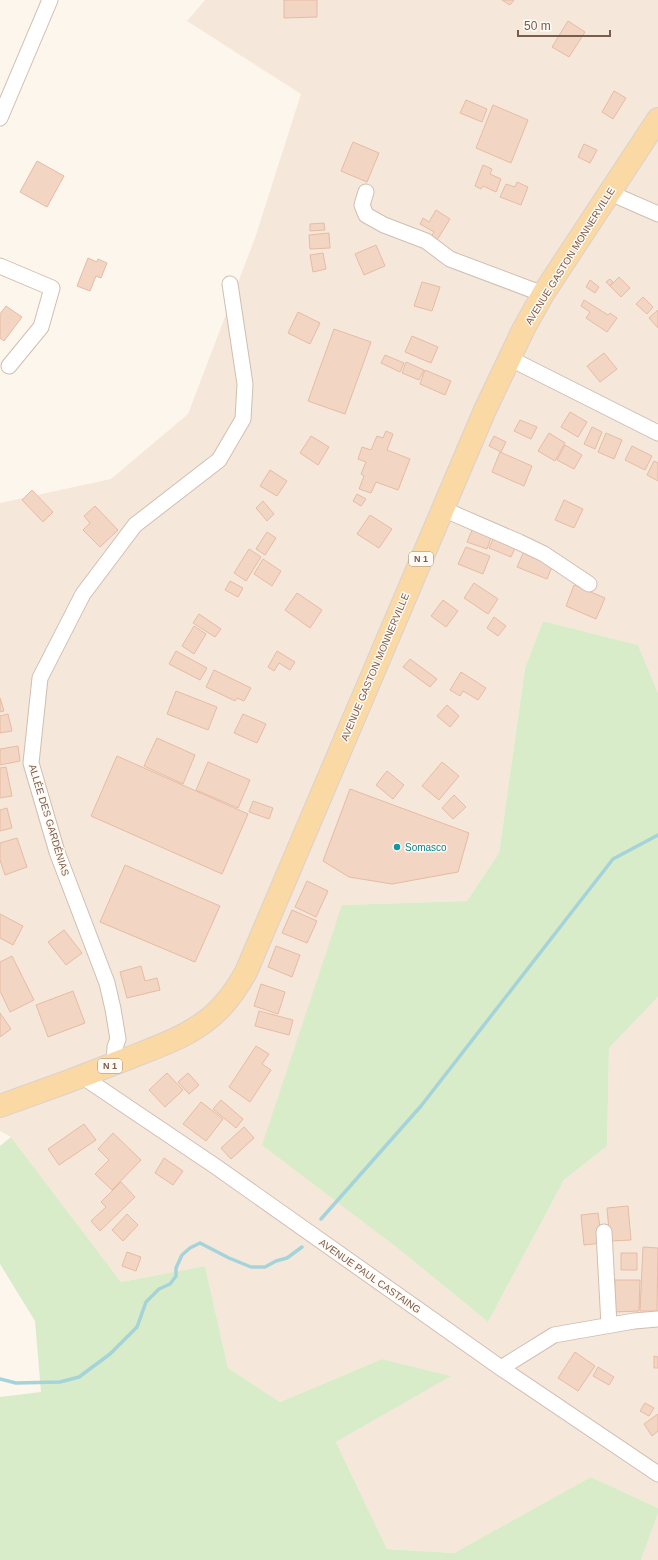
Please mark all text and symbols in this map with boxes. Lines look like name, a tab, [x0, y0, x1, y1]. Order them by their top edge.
scale bar	[518, 12, 610, 38]
text: 50 m	[524, 19, 551, 33]
street label: AVENUE GASTON MONNERVILLE	[523, 185, 617, 327]
road number: N 1	[409, 552, 433, 566]
street label: AVENUE GASTON MONNERVILLE	[339, 591, 411, 743]
street label: ALLÉE DES GARDÉNIAS	[27, 763, 72, 877]
marker: Somasco	[392, 842, 402, 852]
place label: Somasco	[405, 842, 447, 853]
road number: N 1	[98, 1059, 122, 1073]
street label: AVENUE PAUL CASTAING	[317, 1237, 423, 1315]

